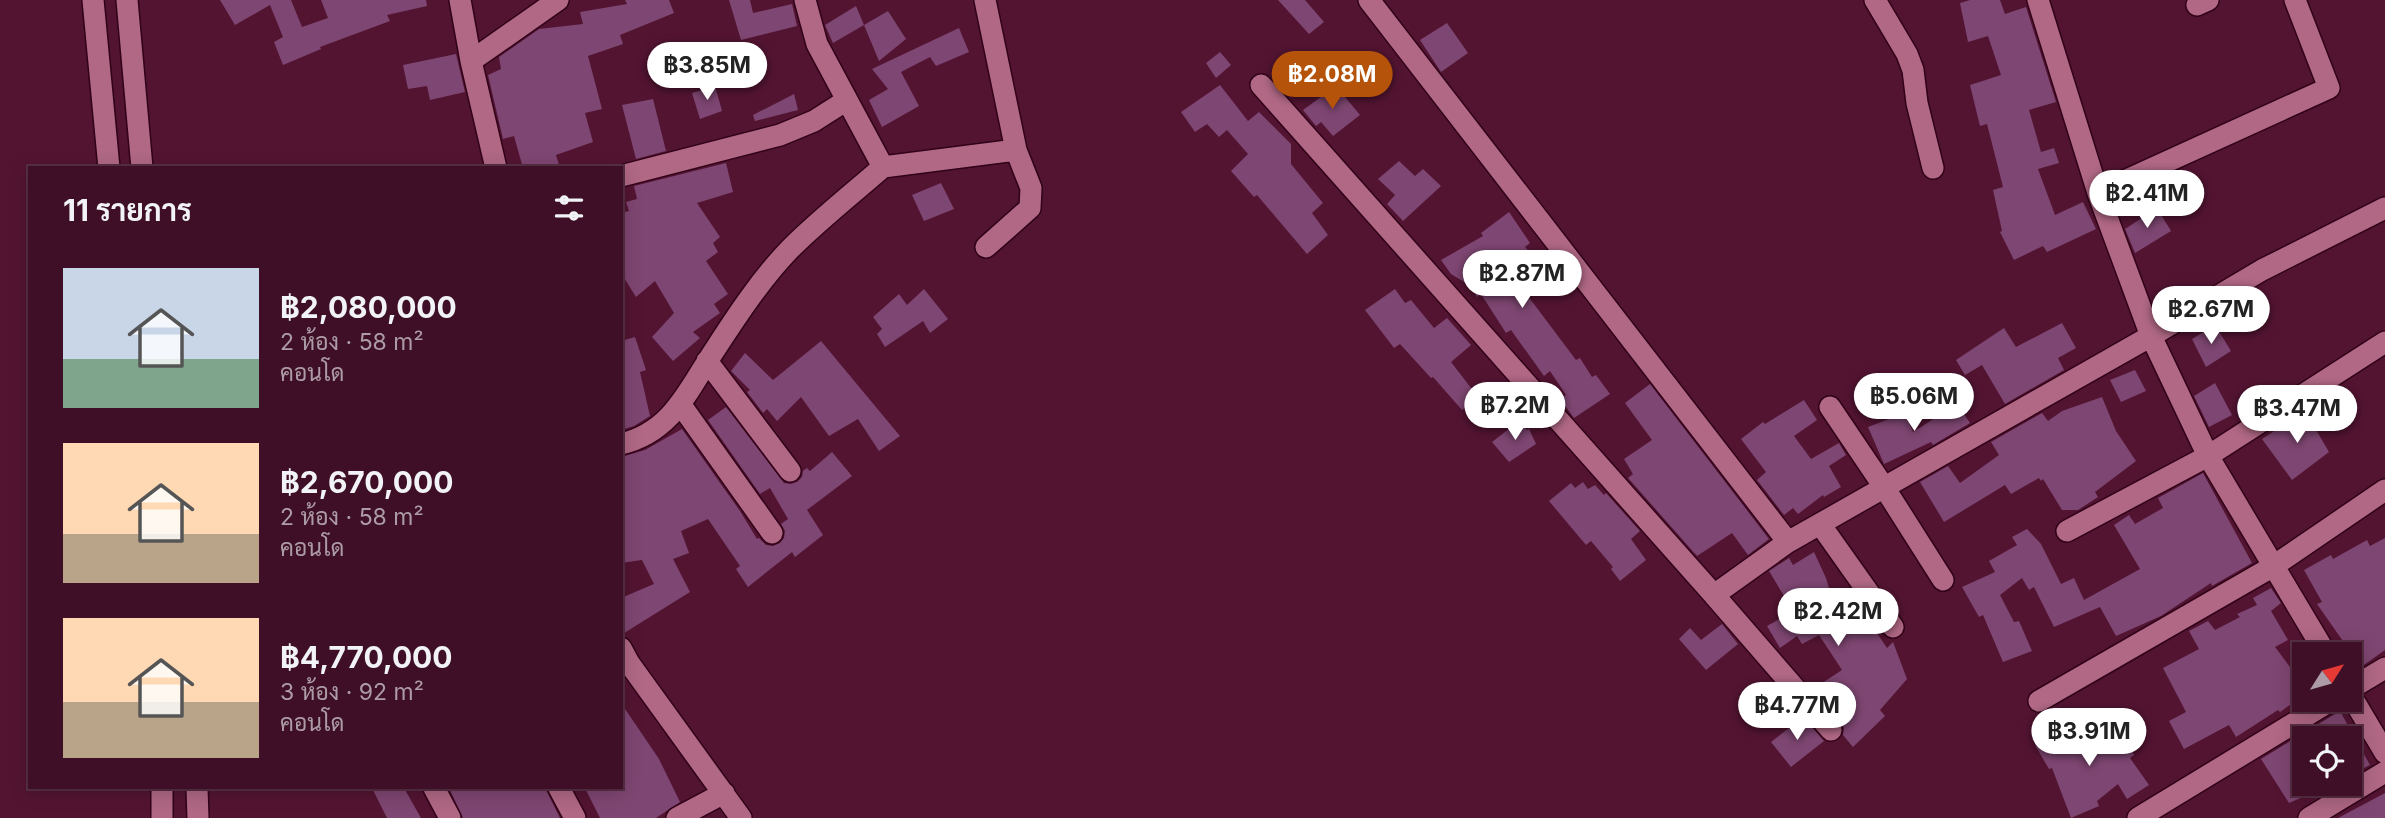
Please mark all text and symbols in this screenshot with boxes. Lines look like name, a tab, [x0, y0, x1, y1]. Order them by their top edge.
pin: ฿3.85M	[650, 42, 764, 102]
text: ฿3.85M	[663, 51, 751, 79]
pin: ฿2.08M	[1275, 52, 1389, 111]
text: ฿2.08M	[1288, 60, 1376, 88]
pin: ฿2.41M	[2090, 170, 2204, 230]
text: ฿2.41M	[2105, 179, 2189, 207]
icon: filters	[550, 189, 588, 227]
text: 11 รายการ	[63, 192, 192, 228]
pin: ฿2.87M	[1465, 250, 1579, 310]
text: ฿2.87M	[1479, 259, 1565, 287]
pin: ฿2.67M	[2154, 286, 2268, 346]
text: ฿2,080,000	[280, 289, 457, 325]
text: ฿2.67M	[2168, 295, 2254, 323]
icon: home	[119, 296, 203, 380]
text: 2 ห้อง · 58 m²	[280, 328, 424, 356]
text: คอนโด	[280, 359, 344, 387]
pin: ฿5.06M	[1857, 374, 1971, 433]
pin: ฿7.2M	[1466, 382, 1564, 442]
text: ฿5.06M	[1870, 382, 1958, 410]
pin: ฿3.47M	[2240, 386, 2354, 445]
text: ฿7.2M	[1480, 391, 1550, 419]
text: ฿3.47M	[2253, 394, 2341, 422]
text: ฿2,670,000	[280, 464, 454, 500]
icon: home	[119, 471, 203, 555]
text: 2 ห้อง · 58 m²	[280, 503, 424, 531]
text: คอนโด	[280, 534, 344, 562]
pin: ฿2.42M	[1781, 588, 1895, 648]
text: ฿2.42M	[1794, 597, 1882, 625]
text: ฿4,770,000	[280, 639, 453, 675]
north arrow	[2292, 642, 2362, 712]
map controls	[2292, 642, 2362, 796]
icon: home	[119, 646, 203, 730]
text: 3 ห้อง · 92 m²	[280, 678, 424, 706]
pin: ฿4.77M	[1740, 682, 1854, 742]
text: ฿4.77M	[1754, 691, 1840, 719]
pin: ฿3.91M	[2032, 708, 2146, 768]
text: คอนโด	[280, 709, 344, 737]
text: ฿3.91M	[2047, 717, 2131, 745]
button: locate	[2292, 726, 2362, 796]

